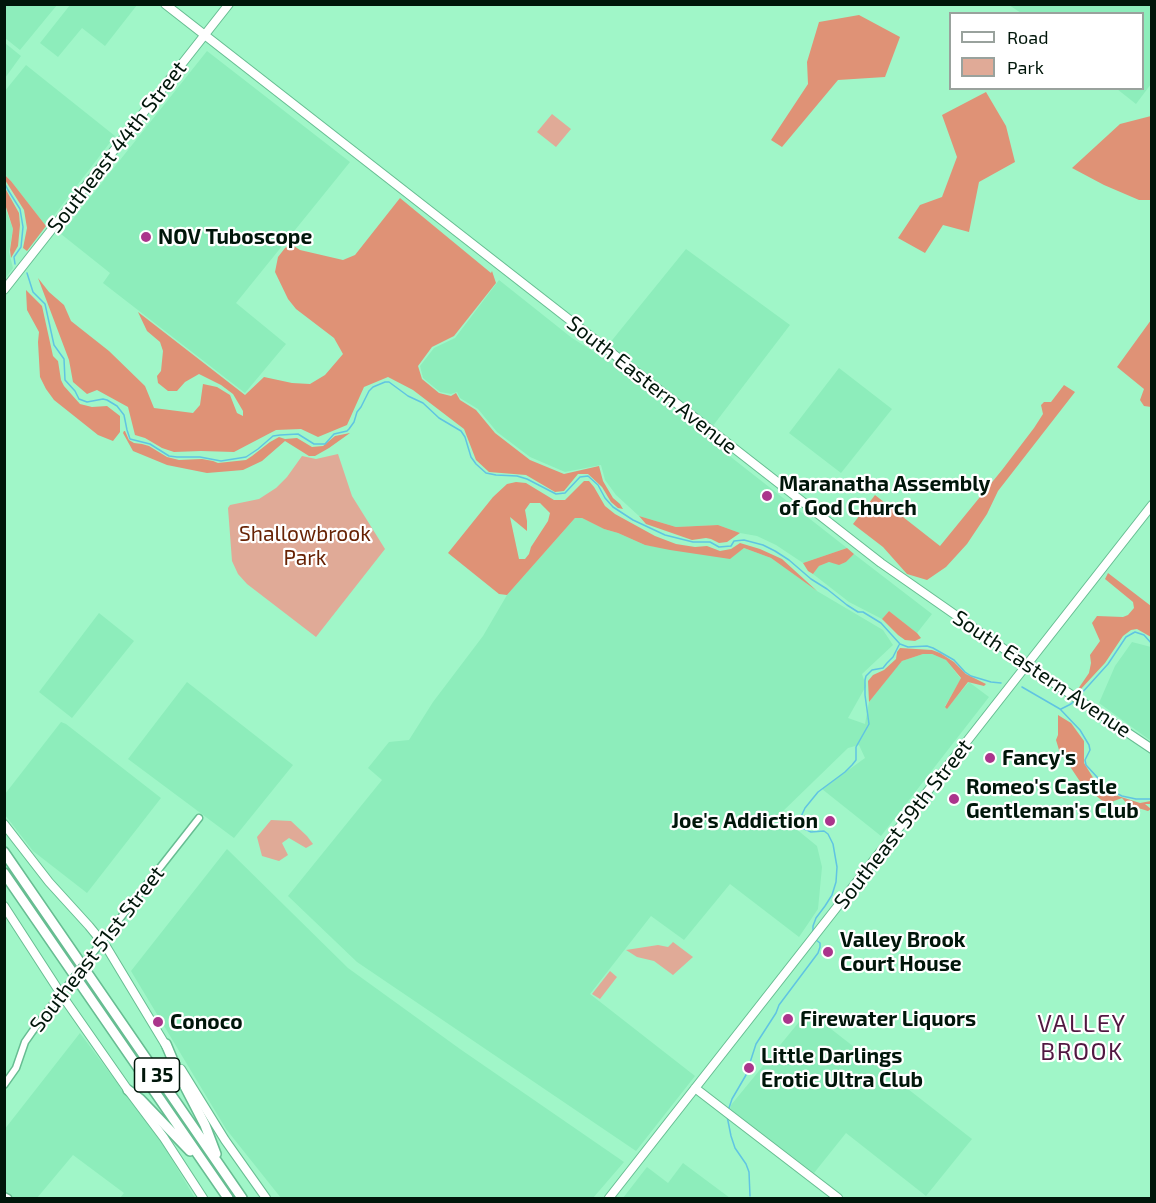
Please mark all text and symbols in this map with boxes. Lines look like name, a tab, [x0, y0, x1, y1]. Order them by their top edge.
legend	[949, 12, 1144, 90]
text: Road	[1007, 26, 1048, 48]
street label: Southeast 44th Street	[42, 56, 192, 238]
text: Park	[1007, 56, 1044, 78]
place label: NOV Tuboscope	[158, 224, 312, 250]
marker: NOV Tuboscope	[139, 230, 153, 244]
street label: South Eastern Avenue	[562, 311, 742, 459]
place label: Maranatha Assembly of God Church	[779, 471, 990, 521]
marker: Maranatha Assembly of God Church	[760, 489, 774, 503]
park label: Shallowbrook Park	[239, 521, 371, 571]
street label: South Eastern Avenue	[948, 605, 1136, 743]
street label: Southeast 59th Street	[829, 734, 977, 914]
place label: Fancy's	[1002, 745, 1076, 771]
marker: Fancy's	[983, 751, 997, 765]
place label: Romeo's Castle Gentleman's Club	[966, 774, 1139, 824]
marker: Romeo's Castle Gentleman's Club	[947, 792, 961, 806]
place label: Joe's Addiction	[671, 808, 818, 834]
marker: Joe's Addiction	[823, 814, 837, 828]
street label: Southeast 51st Street	[24, 861, 170, 1037]
place label: Valley Brook Court House	[840, 927, 966, 977]
marker: Valley Brook Court House	[821, 945, 835, 959]
place label: Firewater Liquors	[800, 1006, 976, 1032]
place label: Conoco	[170, 1009, 243, 1035]
district label: VALLEY BROOK	[1037, 1010, 1127, 1066]
marker: Firewater Liquors	[781, 1012, 795, 1026]
marker: Conoco	[151, 1015, 165, 1029]
place label: Little Darlings Erotic Ultra Club	[761, 1043, 923, 1093]
road number: I 35	[134, 1058, 180, 1092]
marker: Little Darlings Erotic Ultra Club	[742, 1061, 756, 1075]

